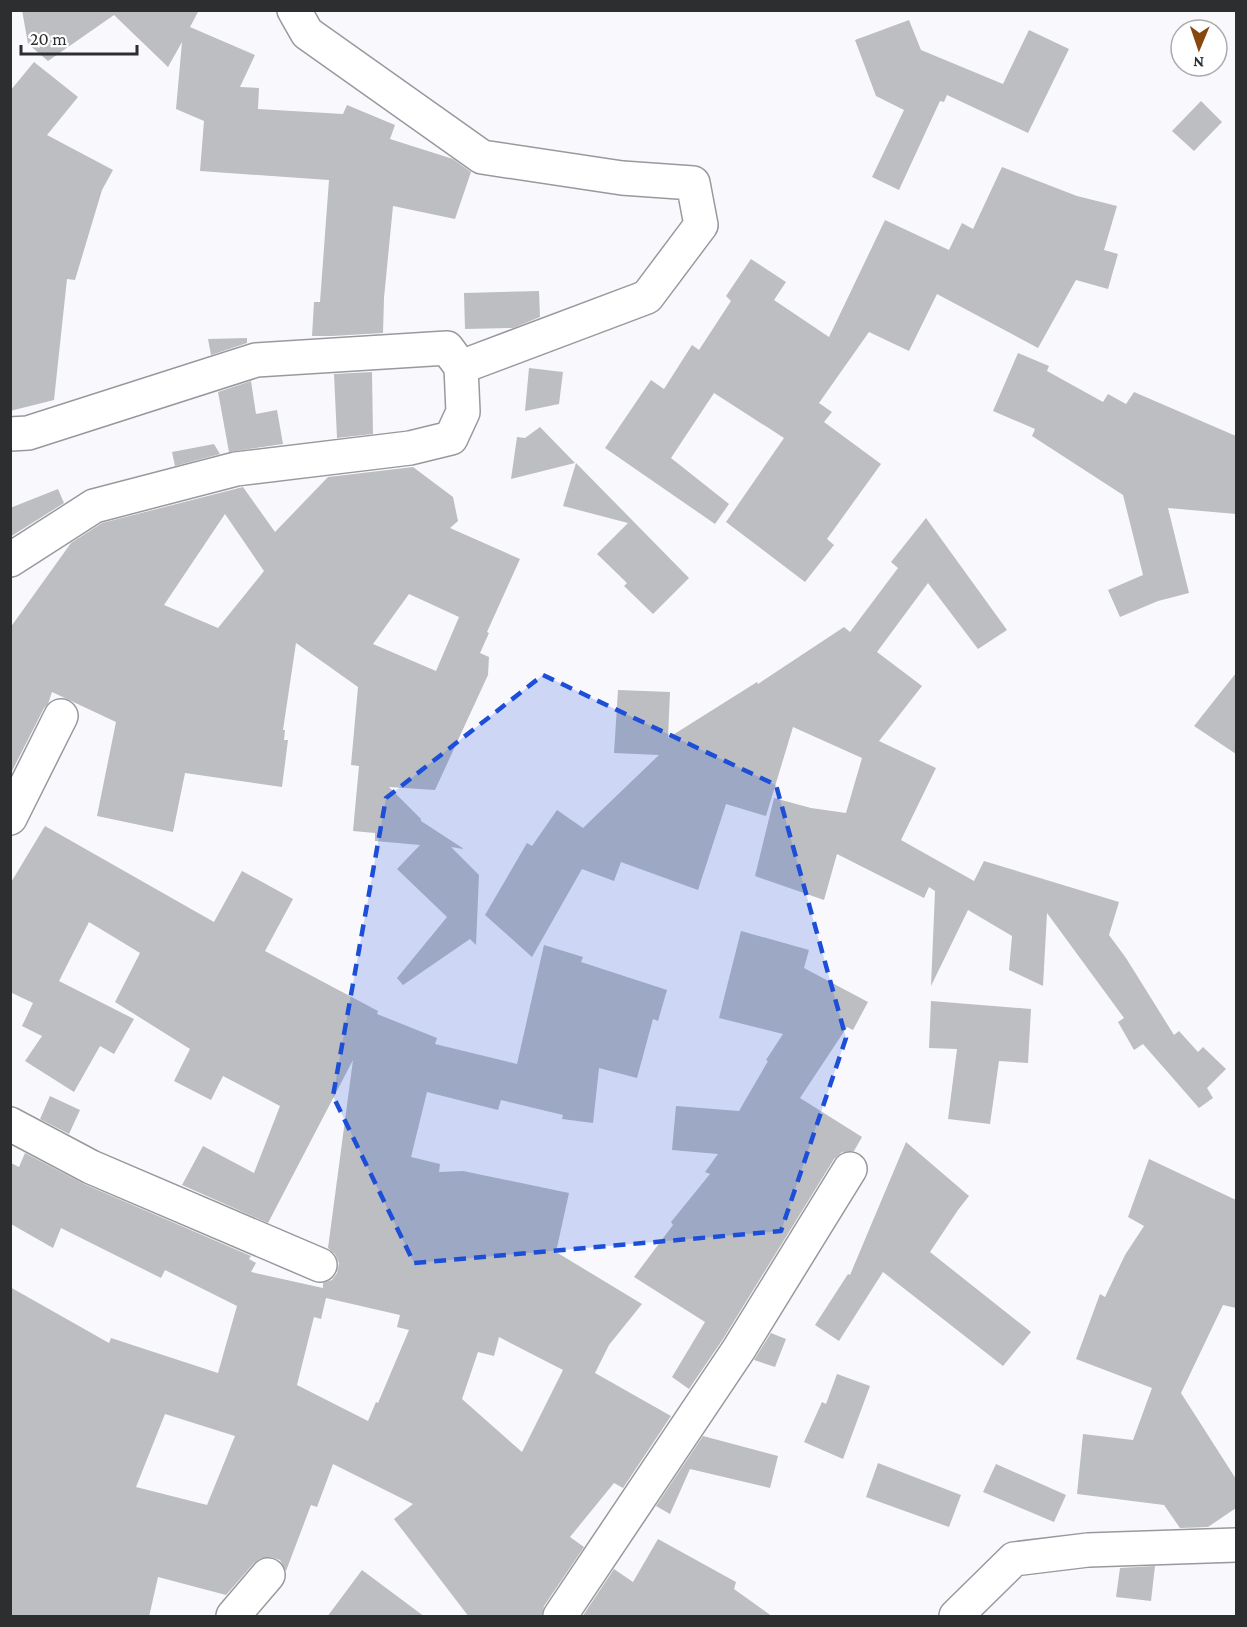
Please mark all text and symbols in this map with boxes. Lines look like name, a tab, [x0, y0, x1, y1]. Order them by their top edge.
scale bar	[21, 18, 136, 56]
north arrow	[1169, 18, 1229, 78]
text: 20 m	[30, 29, 67, 49]
text: N	[1193, 54, 1204, 71]

